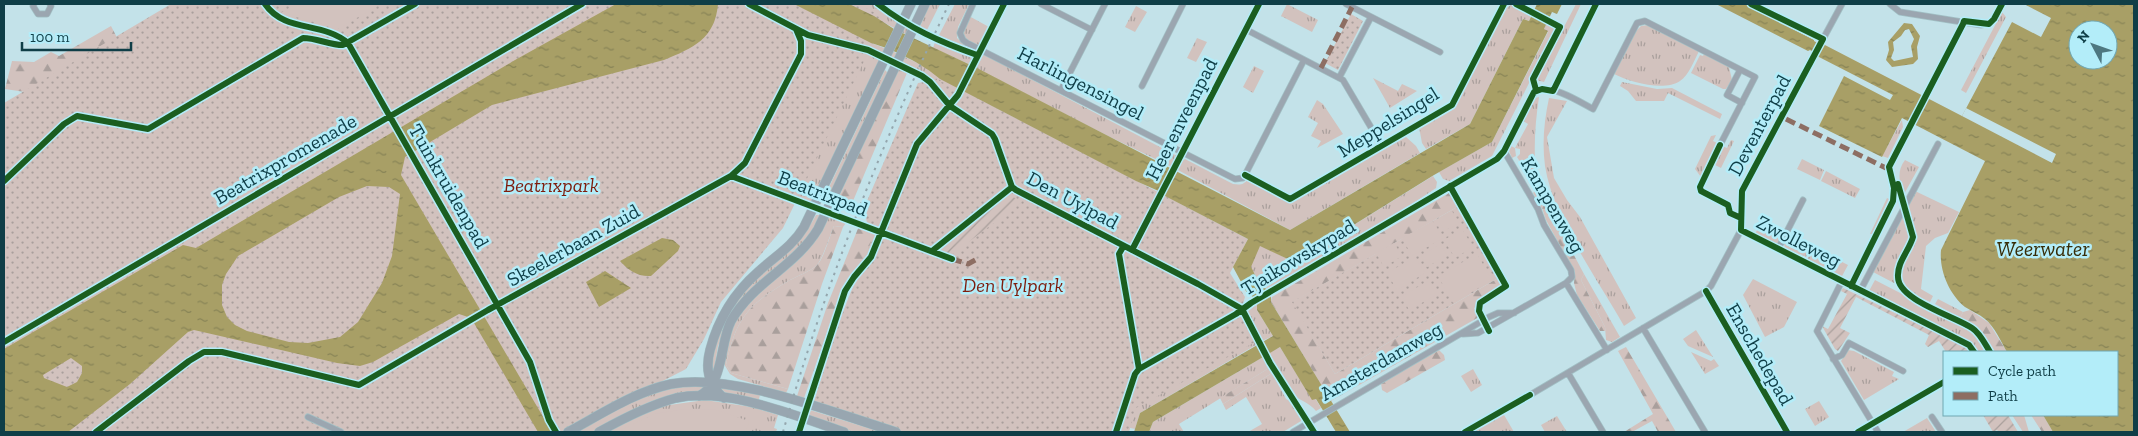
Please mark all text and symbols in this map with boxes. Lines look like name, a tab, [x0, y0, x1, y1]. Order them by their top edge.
scale bar	[22, 20, 131, 52]
north arrow	[2068, 20, 2118, 70]
text: N	[2074, 27, 2094, 46]
text: 100 m	[30, 28, 69, 46]
street label: Harlingensingel	[1014, 41, 1148, 125]
street label: Heerenveenpad	[1140, 54, 1222, 184]
street label: Deventerpad	[1722, 70, 1796, 180]
street label: Meppelsingel	[1333, 81, 1443, 163]
street label: Beatrixpromenade	[209, 108, 361, 210]
street label: Tuinkruidenpad	[404, 119, 494, 253]
street label: Kampenweg	[1516, 153, 1590, 257]
street label: Beatrixpad	[775, 165, 871, 221]
street label: Den Uylpad	[1023, 166, 1123, 234]
park label: Beatrixpark	[503, 173, 599, 197]
street label: Skeelerbaan Zuid	[503, 199, 643, 291]
street label: Zwolleweg	[1753, 209, 1845, 273]
street label: Tjaikowskypad	[1237, 214, 1359, 300]
water label: Weerwater	[1997, 236, 2090, 261]
park label: Den Uylpark	[962, 273, 1064, 297]
street label: Enschedepad	[1721, 299, 1799, 409]
street label: Amsterdamweg	[1316, 316, 1446, 406]
legend	[1943, 351, 2118, 416]
text: Cycle path	[1988, 362, 2057, 380]
text: Path	[1988, 387, 2018, 405]

